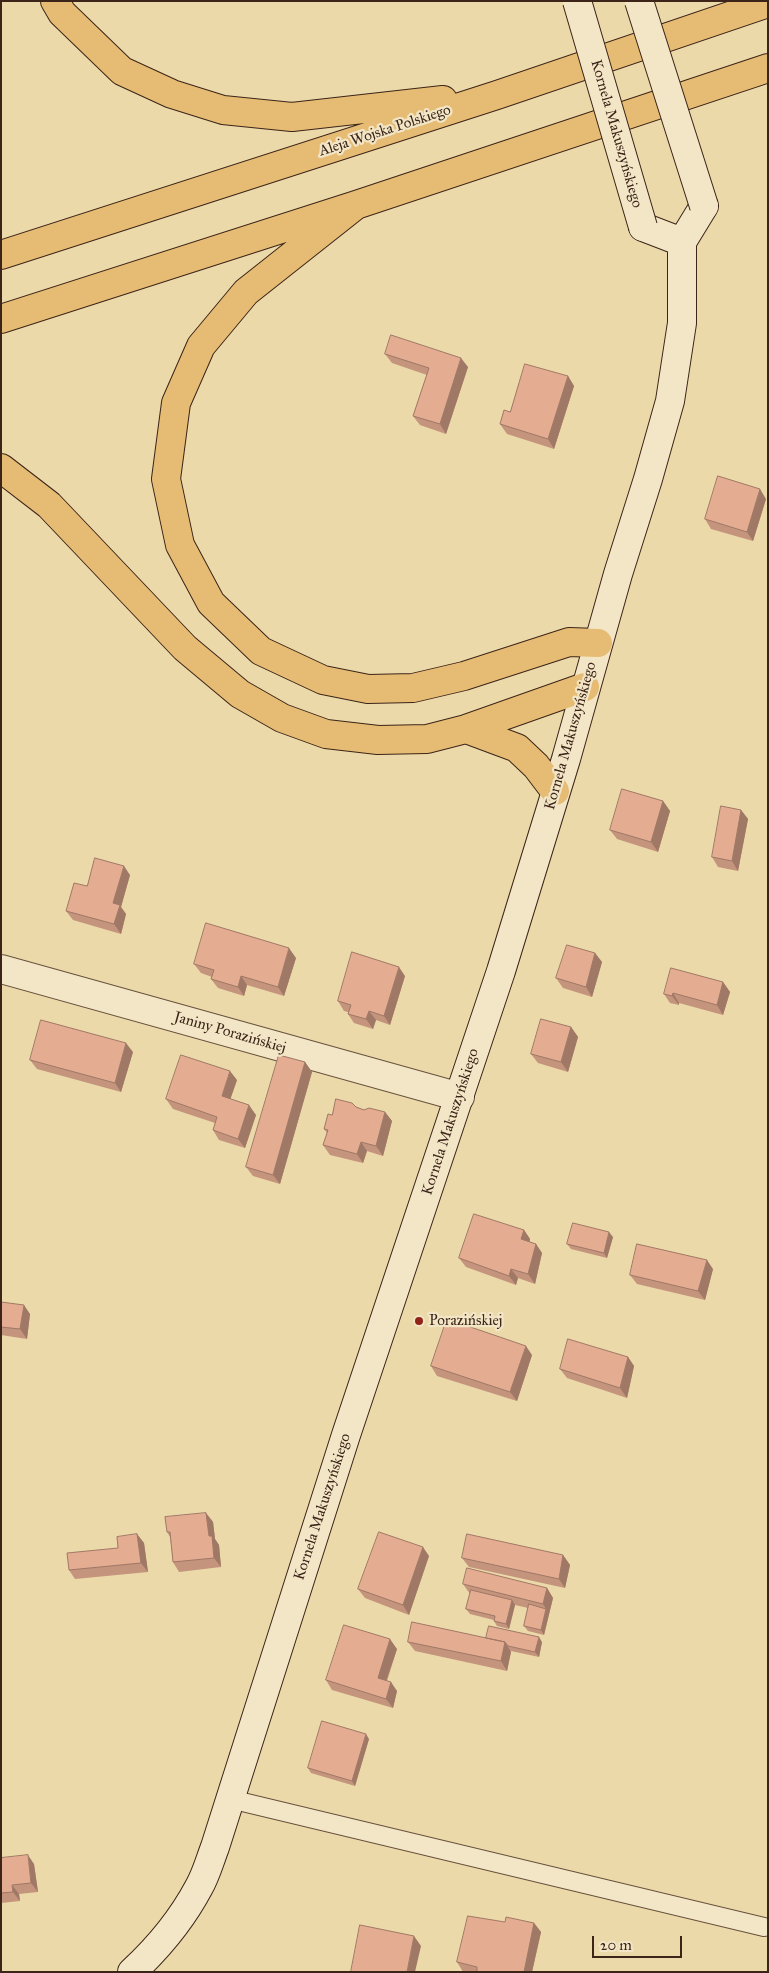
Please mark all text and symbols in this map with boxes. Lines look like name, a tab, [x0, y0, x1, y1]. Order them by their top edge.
street label: Kornela Makuszyńskiego	[586, 58, 646, 210]
street label: Aleja Wojska Polskiego	[317, 101, 453, 161]
street label: Kornela Makuszyńskiego	[541, 660, 601, 812]
street label: Janiny Porazińskiej	[172, 1008, 288, 1058]
street label: Kornela Makuszyńskiego	[419, 1046, 483, 1198]
place label: Porazińskiej	[429, 1312, 502, 1330]
marker: Porazińskiej	[413, 1315, 425, 1327]
street label: Kornela Makuszyńskiego	[291, 1431, 355, 1583]
scale bar	[594, 1926, 684, 1958]
text: 20 m	[600, 1936, 632, 1954]

